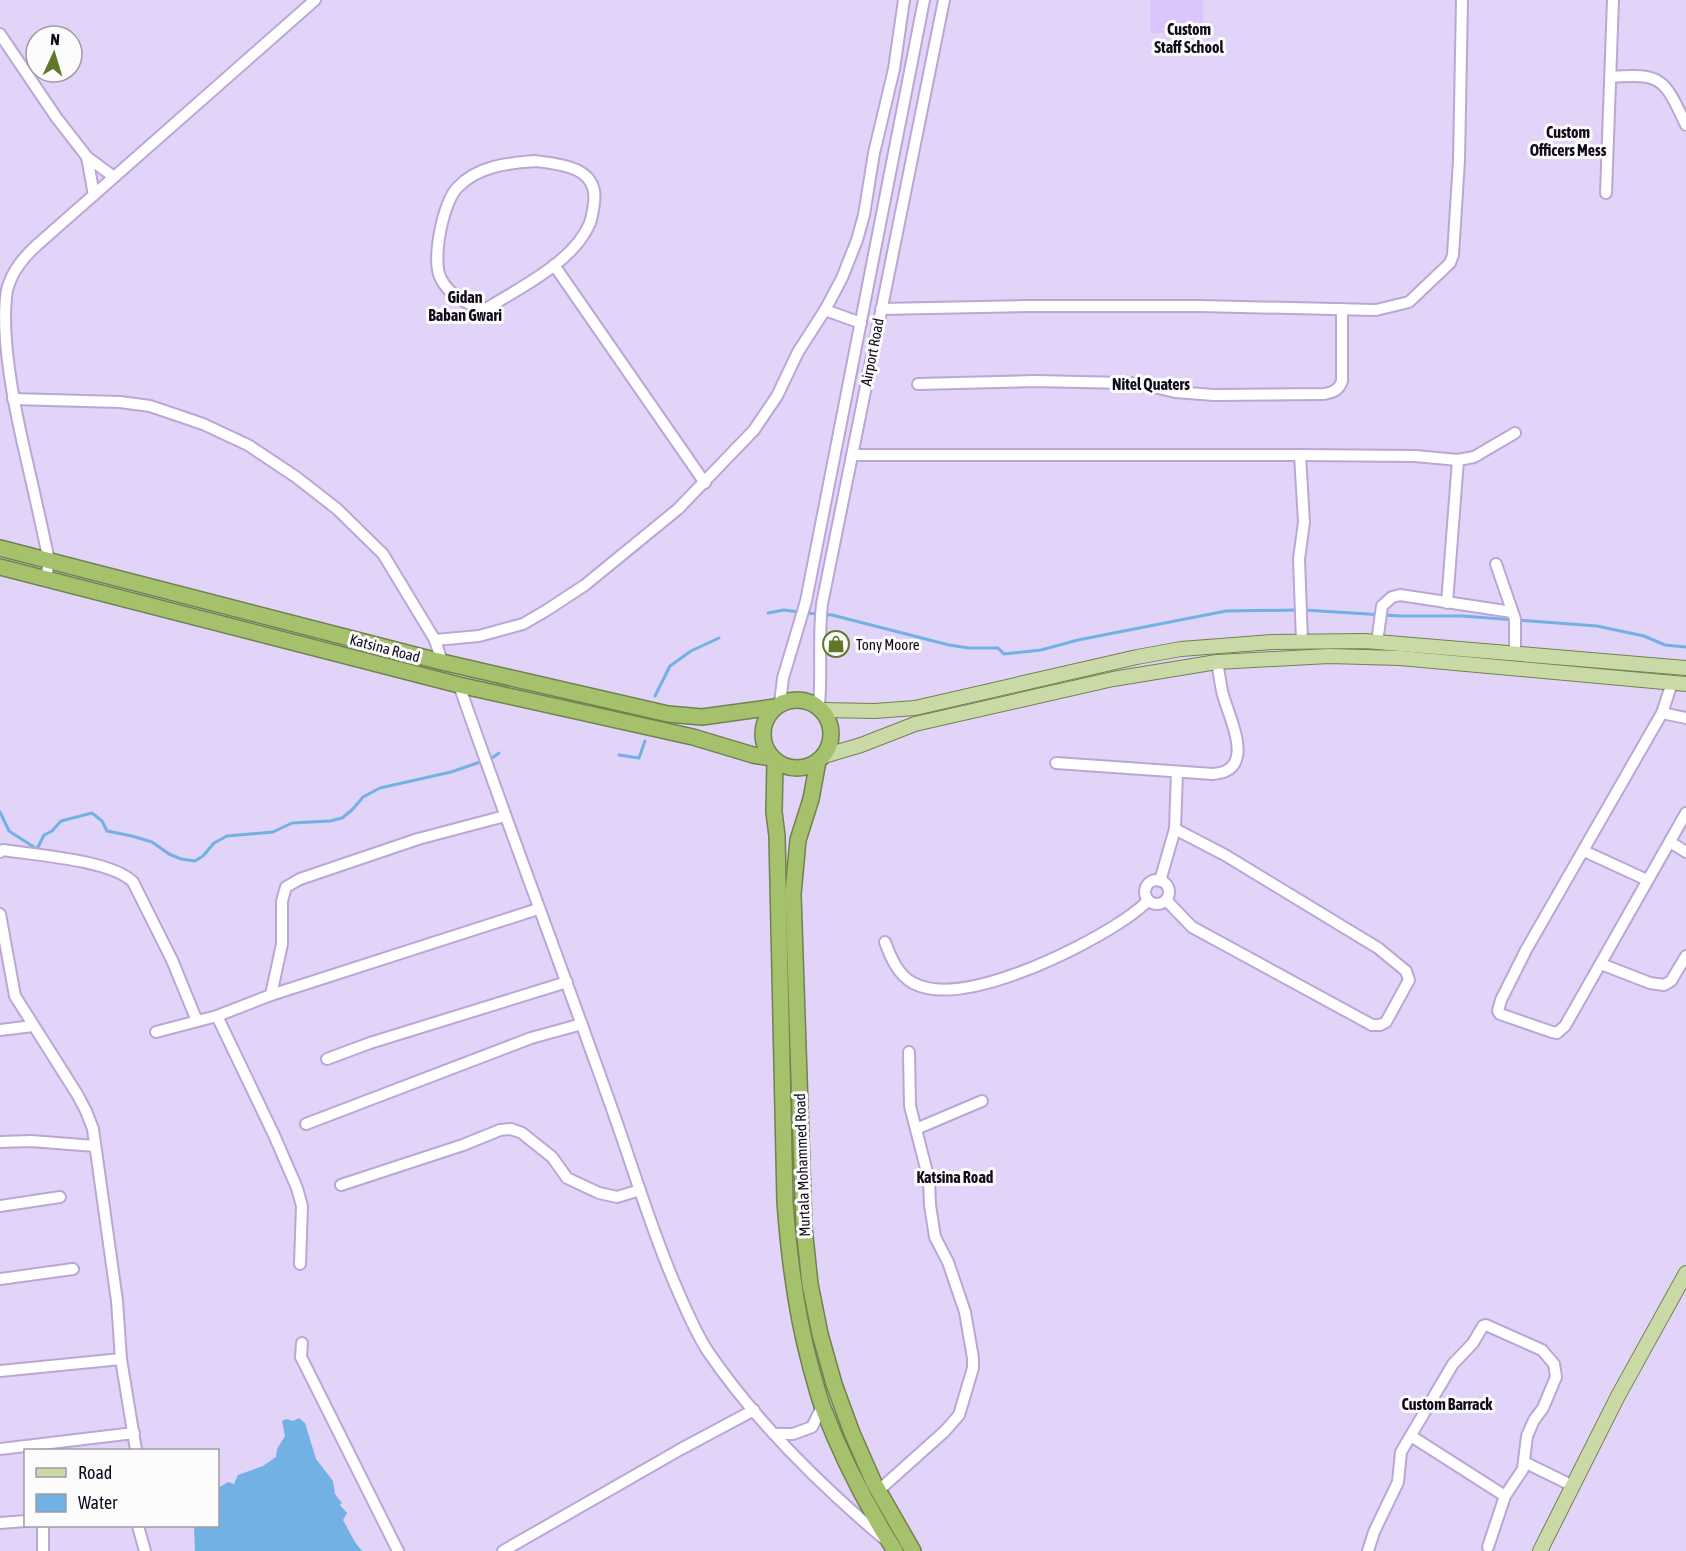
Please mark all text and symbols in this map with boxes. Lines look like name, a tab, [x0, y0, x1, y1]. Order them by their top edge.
district label: Custom Staff School	[1154, 20, 1224, 56]
north arrow	[24, 24, 84, 84]
text: N	[50, 30, 60, 48]
district label: Custom Officers Mess	[1530, 123, 1607, 159]
district label: Gidan Baban Gwari	[428, 288, 502, 324]
street label: Airport Road	[857, 317, 887, 387]
district label: Nitel Quaters	[1112, 375, 1190, 393]
shop icon: Tony Moore	[821, 629, 851, 659]
street label: Katsina Road	[348, 630, 422, 666]
place label: Tony Moore	[856, 636, 920, 653]
street label: Murtala Mohammed Road	[791, 1093, 813, 1237]
district label: Katsina Road	[917, 1168, 994, 1186]
district label: Custom Barrack	[1402, 1395, 1493, 1413]
legend	[24, 1449, 219, 1527]
text: Road	[78, 1462, 112, 1483]
text: Water	[78, 1492, 118, 1513]

